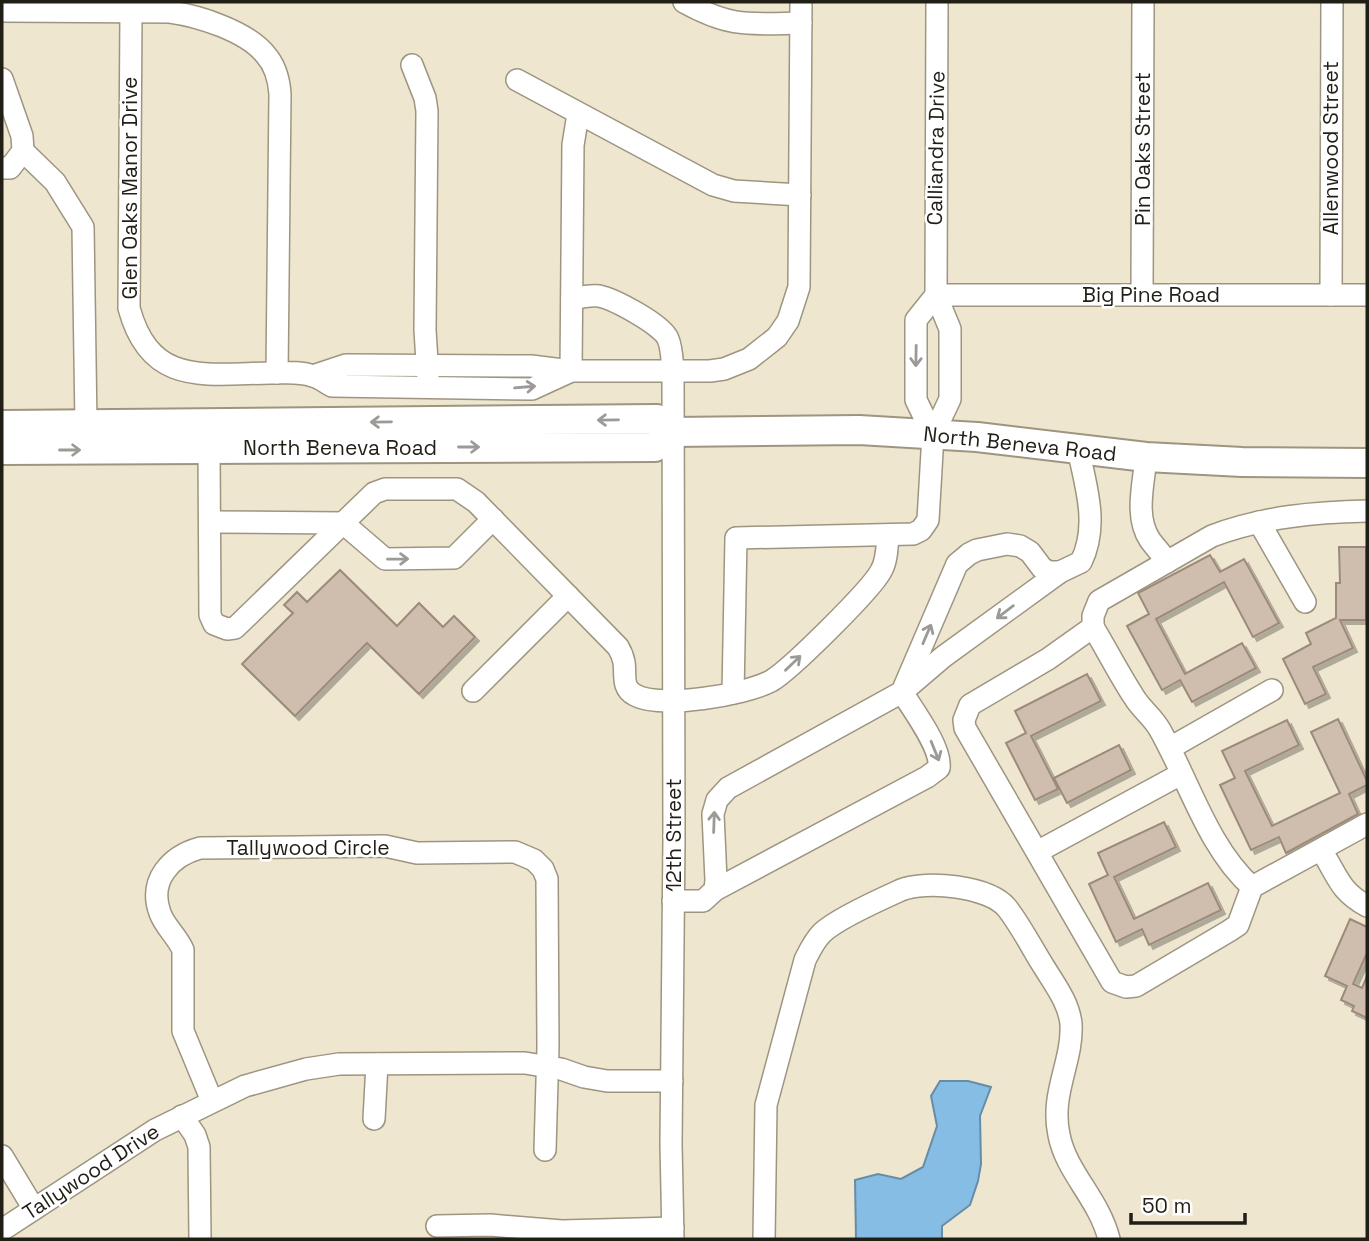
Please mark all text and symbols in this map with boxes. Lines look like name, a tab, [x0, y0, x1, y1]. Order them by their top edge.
street label: Allenwood Street	[1317, 61, 1344, 235]
street label: Calliandra Drive	[921, 70, 950, 226]
street label: Pin Oaks Street	[1129, 72, 1156, 226]
street label: Glen Oaks Manor Drive	[116, 76, 143, 300]
street label: Big Pine Road	[1082, 281, 1220, 308]
one-way arrow	[909, 345, 923, 368]
one-way arrow	[513, 380, 536, 393]
one-way arrow	[597, 413, 620, 427]
one-way arrow	[370, 415, 393, 429]
street label: North Beneva Road	[922, 420, 1118, 467]
street label: North Beneva Road	[243, 434, 437, 461]
one-way arrow	[457, 440, 480, 454]
one-way arrow	[58, 443, 81, 457]
one-way arrow	[386, 552, 409, 566]
one-way arrow	[996, 605, 1015, 620]
one-way arrow	[921, 623, 934, 645]
one-way arrow	[784, 654, 801, 671]
one-way arrow	[929, 740, 942, 761]
street label: 12th Street	[660, 778, 687, 892]
one-way arrow	[707, 811, 720, 834]
street label: Tallywood Circle	[226, 834, 390, 861]
street label: Tallywood Drive	[17, 1117, 164, 1226]
scale bar	[1131, 1182, 1245, 1226]
text: 50 m	[1142, 1192, 1192, 1219]

